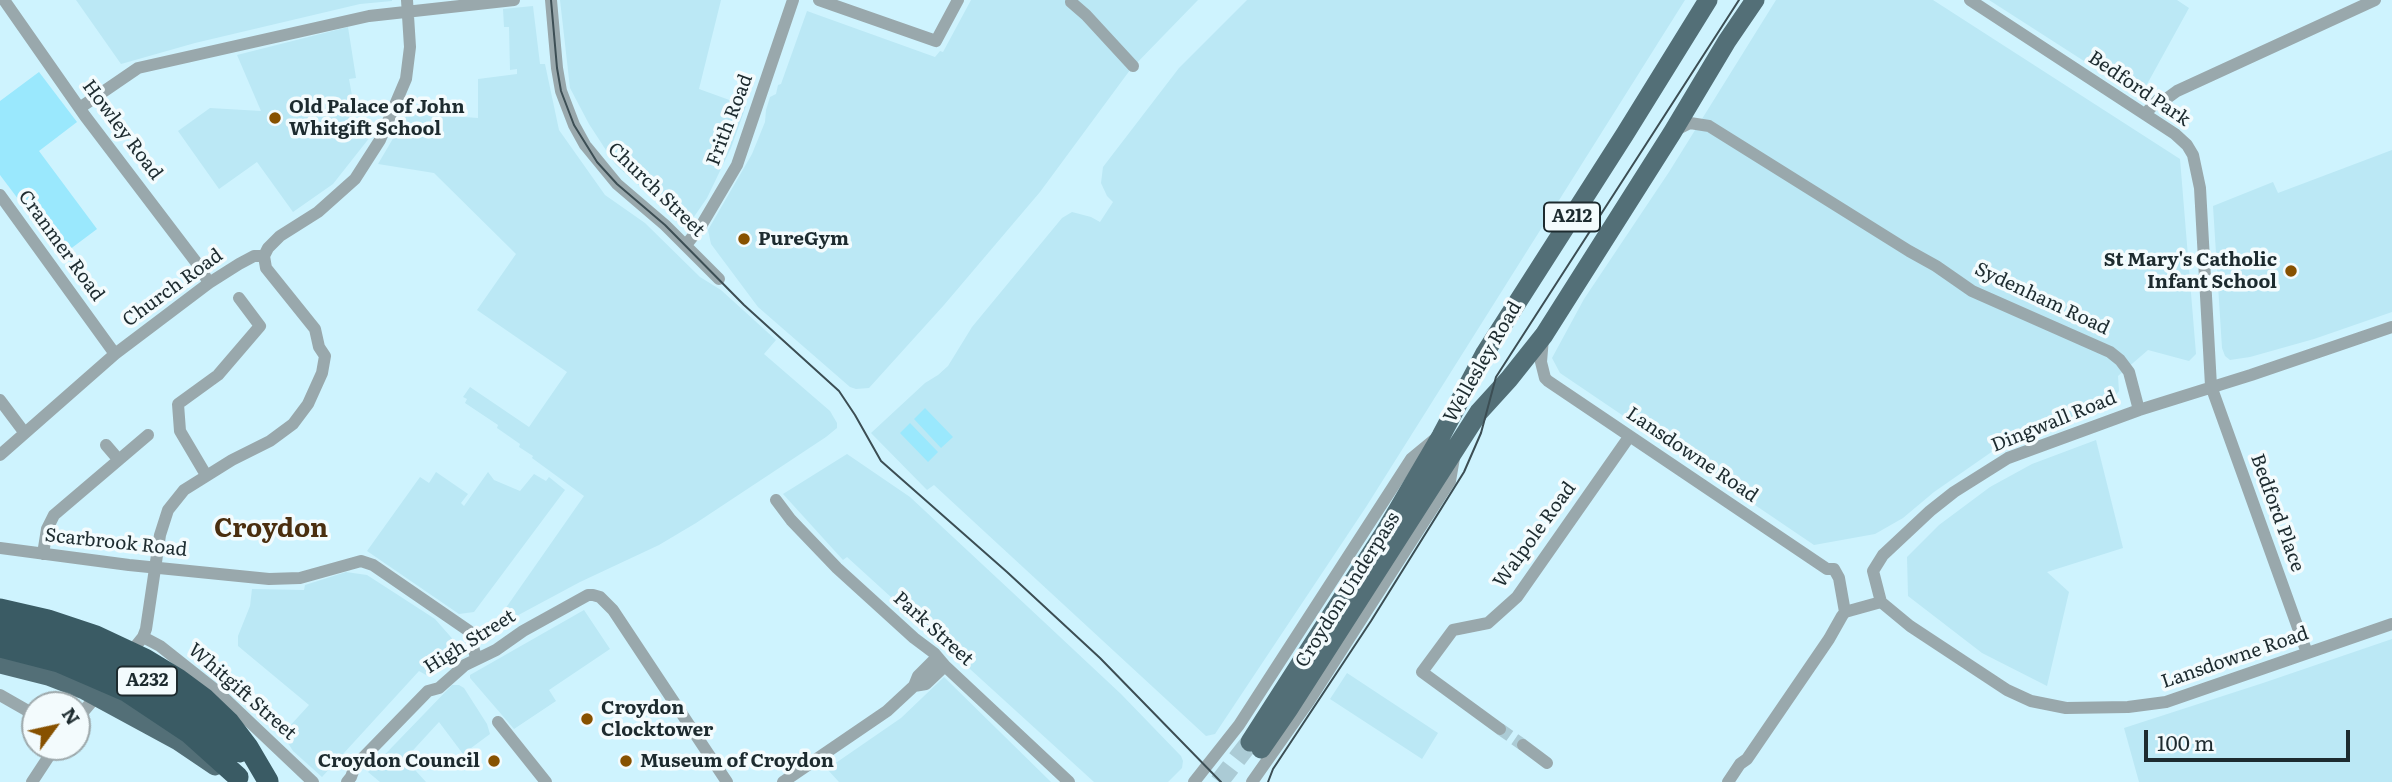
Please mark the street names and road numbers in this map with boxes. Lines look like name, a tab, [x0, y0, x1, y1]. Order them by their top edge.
street label: Bedford Park	[2084, 47, 2194, 131]
street label: Frith Road	[702, 71, 758, 169]
street label: Howley Road	[77, 76, 167, 184]
street label: Church Street	[603, 138, 709, 242]
street label: Cranmer Road	[13, 186, 109, 306]
road number: A212	[1544, 202, 1600, 232]
street label: Church Road	[119, 244, 227, 332]
street label: Sydenham Road	[1971, 258, 2113, 340]
street label: Wellesley Road	[1439, 297, 1527, 427]
street label: Dingwall Road	[1988, 387, 2120, 457]
street label: Lansdowne Road	[1622, 402, 1762, 508]
street label: Bedford Place	[2245, 451, 2309, 575]
street label: Walpole Road	[1489, 478, 1581, 592]
street label: Croydon Underpass	[1291, 508, 1405, 672]
street label: Scarbrook Road	[44, 524, 188, 562]
street label: Park Street	[888, 587, 978, 671]
street label: High Street	[420, 605, 520, 679]
street label: Lansdowne Road	[2158, 622, 2312, 694]
street label: Whitgift Street	[183, 639, 301, 745]
road number: A232	[117, 666, 177, 696]

